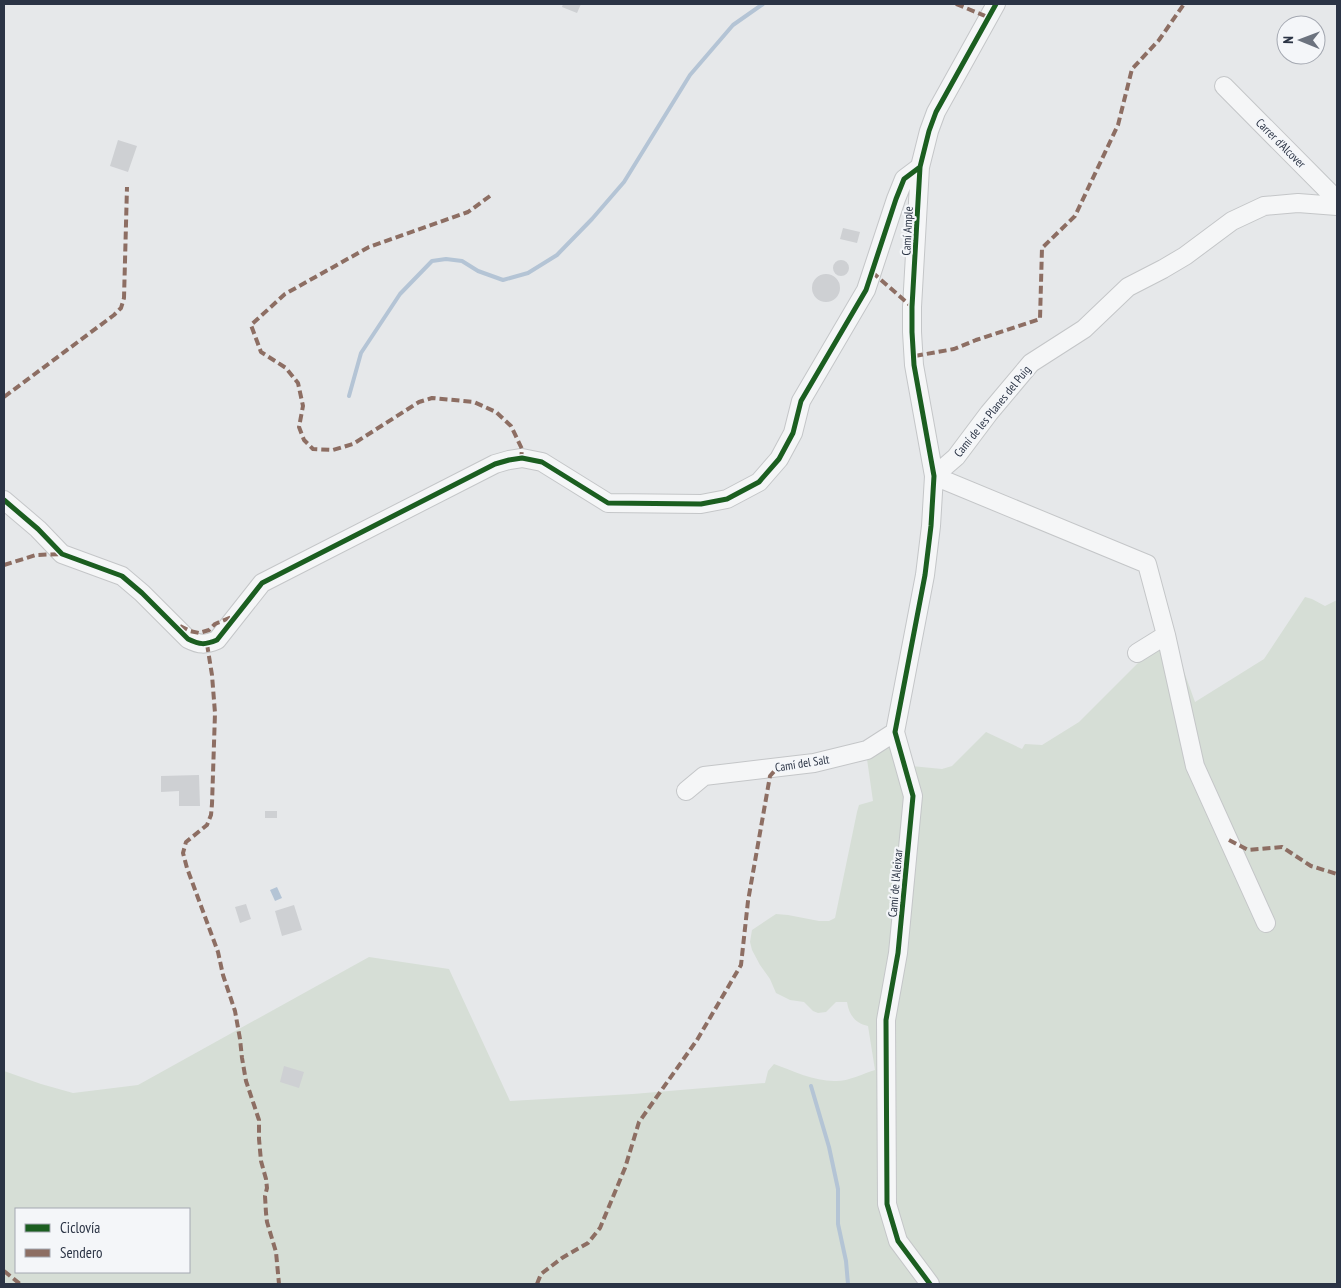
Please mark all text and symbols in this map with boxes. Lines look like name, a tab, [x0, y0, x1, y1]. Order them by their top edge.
north arrow	[1276, 15, 1326, 65]
text: N	[1279, 36, 1297, 44]
street label: Carrer d'Alcover	[1253, 115, 1309, 171]
street label: Camí Ample	[898, 206, 916, 256]
street label: Camí de les Planes del Puig	[950, 362, 1034, 460]
street label: Camí del Salt	[774, 751, 831, 775]
street label: Camí de l'Aleixar	[885, 847, 906, 918]
legend	[15, 1208, 190, 1273]
text: Ciclovía	[60, 1218, 100, 1237]
text: Sendero	[60, 1243, 102, 1262]

